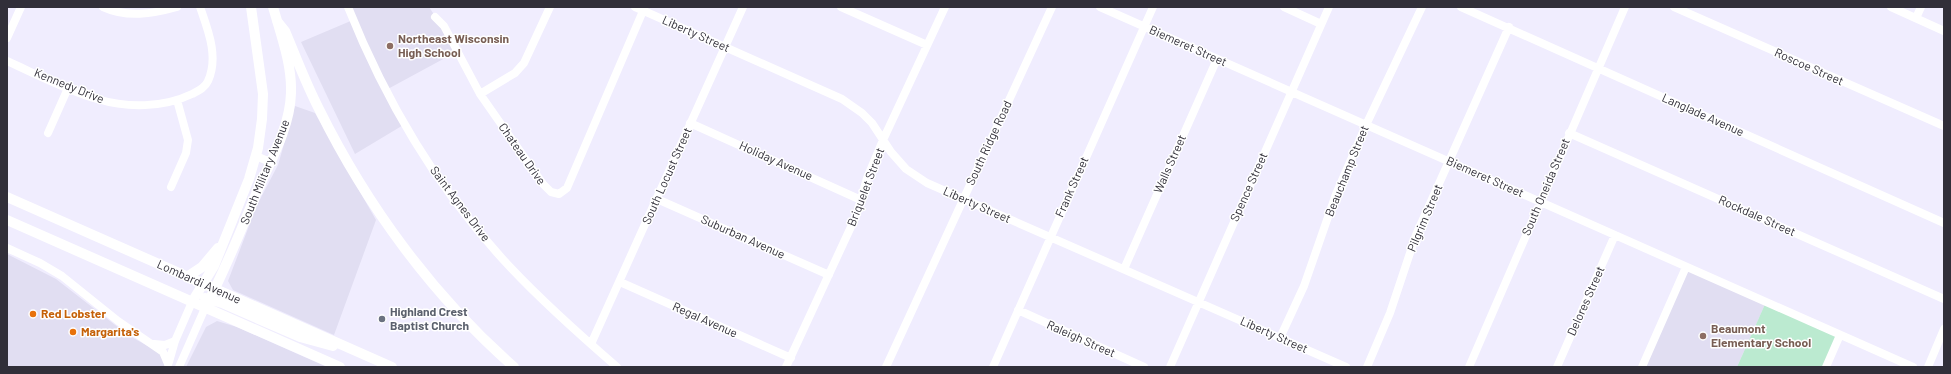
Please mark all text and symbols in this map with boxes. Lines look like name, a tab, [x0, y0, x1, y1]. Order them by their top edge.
street label: Liberty Street	[661, 12, 732, 54]
street label: Biemeret Street	[1147, 22, 1229, 68]
place label: Northeast Wisconsin High School	[398, 31, 509, 59]
marker: Northeast Wisconsin High School	[385, 41, 395, 51]
street label: Roscoe Street	[1773, 45, 1846, 88]
street label: Kennedy Drive	[32, 65, 106, 105]
street label: Langlade Avenue	[1660, 90, 1747, 138]
street label: South Ridge Road	[962, 98, 1014, 187]
street label: South Military Avenue	[237, 117, 292, 226]
street label: Chateau Drive	[496, 120, 549, 187]
street label: Beauchamp Street	[1321, 123, 1371, 218]
street label: South Locust Street	[638, 125, 694, 226]
street label: Walls Street	[1150, 132, 1188, 195]
street label: South Oneida Street	[1518, 136, 1572, 237]
street label: Holiday Avenue	[738, 138, 815, 183]
street label: Briquelet Street	[844, 145, 886, 228]
street label: Spence Street	[1227, 150, 1270, 223]
street label: Biemeret Street	[1444, 153, 1526, 199]
street label: Frank Street	[1052, 154, 1091, 219]
street label: Saint Agnes Drive	[428, 163, 494, 244]
street label: Pilgrim Street	[1404, 182, 1445, 253]
street label: Liberty Street	[942, 183, 1013, 225]
street label: Rockdale Street	[1717, 192, 1798, 238]
street label: Suburban Avenue	[699, 211, 788, 261]
street label: Lombardi Avenue	[155, 256, 244, 306]
street label: Delores Street	[1564, 264, 1607, 338]
street label: Regal Avenue	[671, 299, 740, 340]
place label: Highland Crest Baptist Church	[390, 304, 469, 332]
place label: Red Lobster	[41, 306, 106, 320]
marker: Red Lobster	[28, 309, 38, 319]
street label: Liberty Street	[1239, 313, 1310, 355]
marker: Highland Crest Baptist Church	[377, 314, 387, 324]
street label: Raleigh Street	[1045, 317, 1118, 359]
place label: Beaumont Elementary School	[1711, 321, 1811, 349]
place label: Margarita's	[81, 324, 139, 338]
marker: Margarita's	[68, 327, 78, 337]
marker: Beaumont Elementary School	[1698, 331, 1708, 341]

